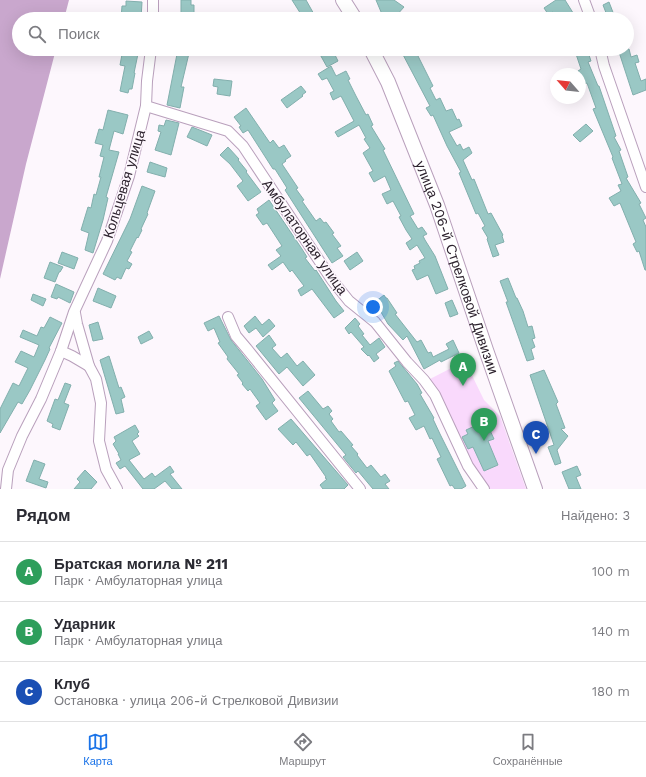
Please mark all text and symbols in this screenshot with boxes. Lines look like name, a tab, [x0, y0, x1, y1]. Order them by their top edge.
search box	[12, 12, 634, 56]
icon: search	[26, 23, 48, 45]
text: Поиск	[58, 25, 100, 43]
north arrow	[550, 68, 586, 104]
street label: Кольцевая улица	[100, 128, 148, 240]
street label: улица 206-й Стрелковой Дивизии	[412, 158, 502, 376]
street label: Амбулаторная улица	[259, 176, 351, 298]
your location	[363, 297, 383, 317]
pin: A	[450, 353, 476, 386]
pin: B	[471, 408, 497, 441]
pin: C	[523, 421, 549, 454]
text: Рядом	[16, 505, 71, 525]
text: Найдено: 3	[561, 508, 630, 523]
text: Братская могила № 211	[54, 555, 228, 573]
text: A	[25, 564, 33, 579]
text: 100 m	[592, 564, 630, 579]
text: Парк · Амбулаторная улица	[54, 573, 223, 588]
text: Ударник	[54, 615, 115, 633]
text: B	[25, 624, 33, 639]
text: 140 m	[592, 624, 630, 639]
text: Парк · Амбулаторная улица	[54, 633, 223, 648]
text: Клуб	[54, 675, 90, 693]
text: C	[25, 684, 33, 699]
text: 180 m	[592, 684, 630, 699]
text: Остановка · улица 206-й Стрелковой Дивизии	[54, 693, 338, 708]
tab: Карта	[83, 731, 113, 768]
tab: Маршрут	[279, 731, 326, 768]
tab: Сохранённые	[493, 731, 563, 768]

